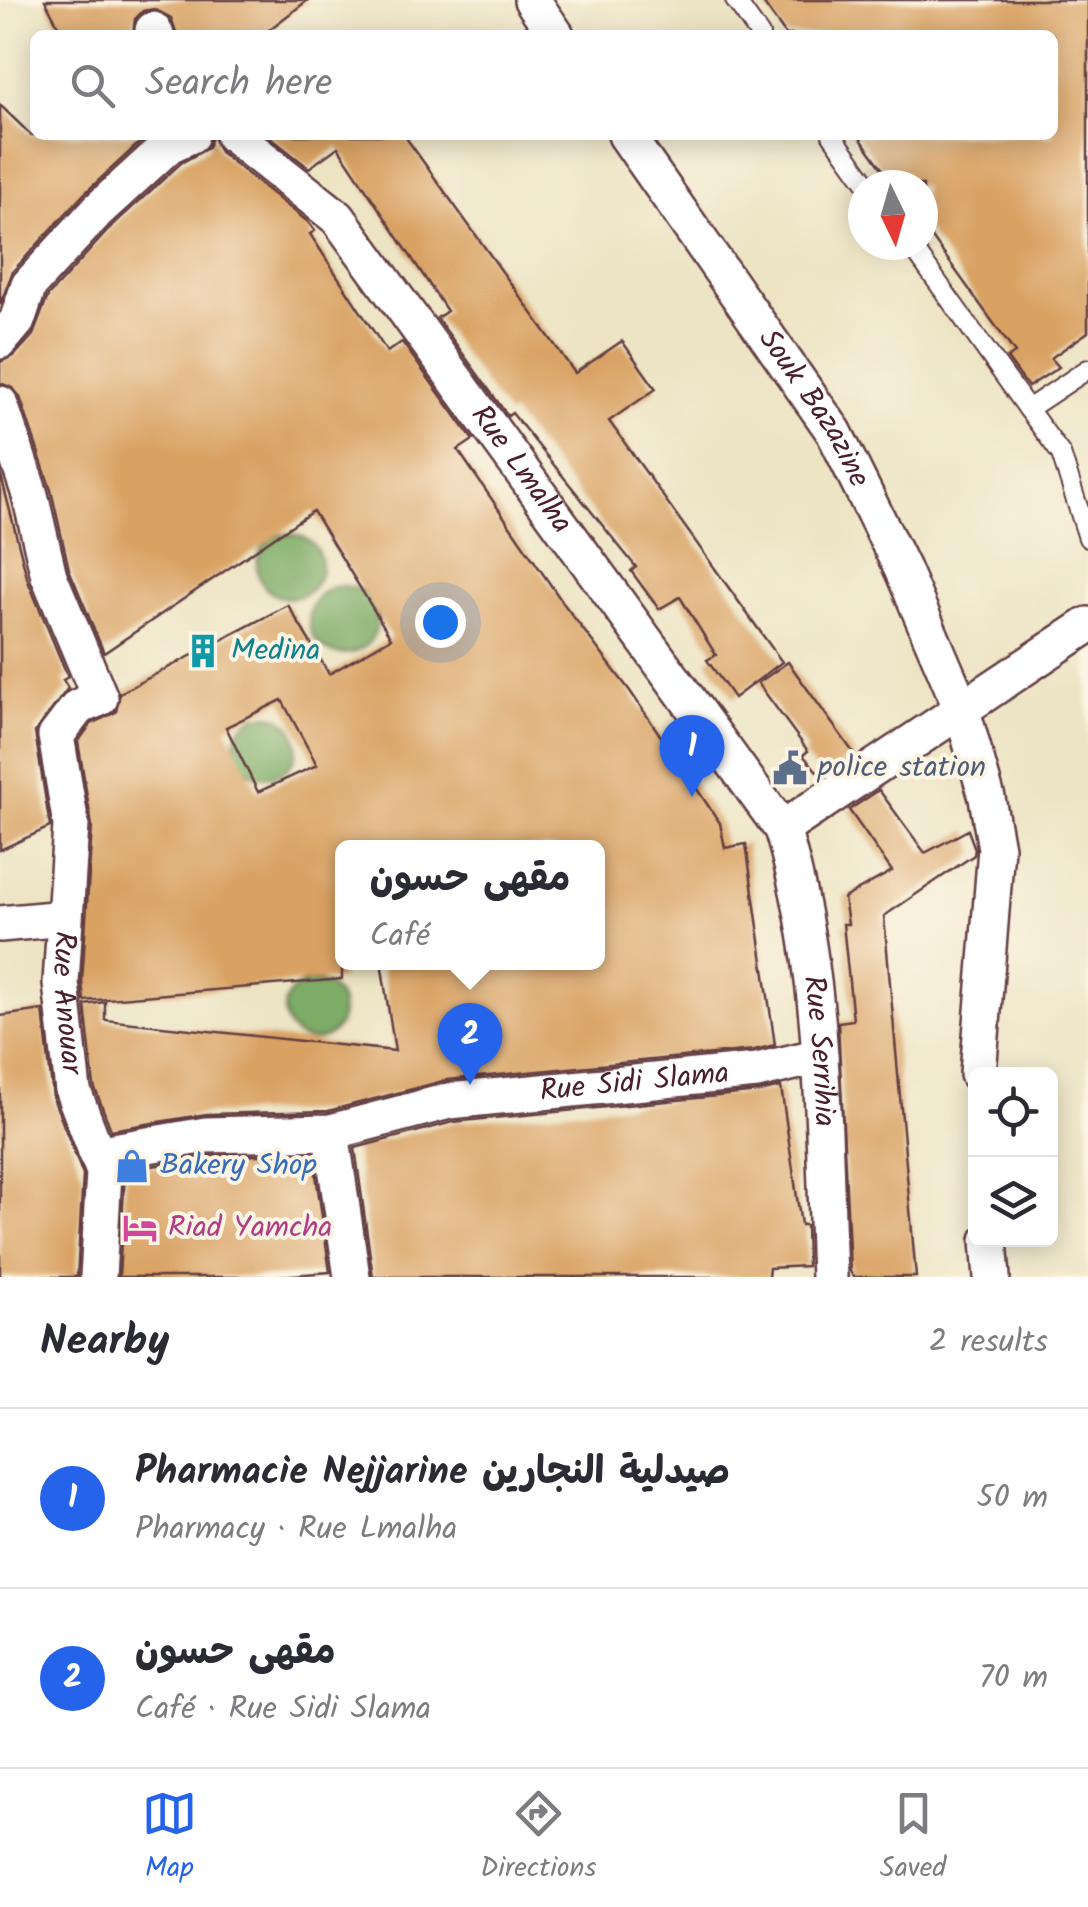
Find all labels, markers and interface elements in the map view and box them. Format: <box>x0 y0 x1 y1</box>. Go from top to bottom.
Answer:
search box <box>30 30 1058 140</box>
text: Search here <box>145 55 332 115</box>
icon: search <box>65 58 120 113</box>
north arrow <box>848 170 938 260</box>
street label: Souk Bazazine <box>745 319 882 496</box>
street label: Rue Lmalha <box>458 395 584 544</box>
your location <box>415 597 466 648</box>
place label: Medina <box>231 627 320 675</box>
building icon: Medina <box>184 632 222 670</box>
pin: 1 <box>660 714 724 797</box>
place label: police station <box>816 744 986 792</box>
public building icon: police station <box>771 749 809 787</box>
popup <box>335 840 605 970</box>
text: مقهى حسون <box>370 850 570 910</box>
text: Café <box>370 911 430 962</box>
street label: Rue Anouar <box>37 930 95 1079</box>
street label: Rue Serrihia <box>789 973 848 1128</box>
pin: 2 <box>438 1002 502 1085</box>
street label: Rue Sidi Slama <box>538 1050 731 1116</box>
map controls <box>968 1067 1058 1247</box>
button: locate <box>968 1067 1058 1157</box>
place label: Bakery Shop <box>160 1142 317 1190</box>
shop icon: Bakery Shop <box>113 1147 151 1185</box>
button: layers <box>968 1157 1058 1247</box>
place label: Riad Yamcha <box>168 1204 332 1252</box>
hotel icon: Riad Yamcha <box>121 1209 159 1247</box>
text: Nearby <box>40 1309 169 1376</box>
text: 2 results <box>929 1317 1048 1368</box>
text: Pharmacie Nejjarine صيدلية النجارين <box>135 1443 730 1503</box>
text: 1 <box>68 1473 77 1524</box>
text: 50 m <box>977 1473 1048 1524</box>
text: Pharmacy · Rue Lmalha <box>135 1504 457 1555</box>
text: مقهى حسون <box>135 1623 336 1683</box>
text: 2 <box>63 1653 82 1704</box>
text: 70 m <box>979 1653 1048 1704</box>
text: Café · Rue Sidi Slama <box>135 1684 431 1735</box>
tab: Map <box>142 1786 197 1891</box>
tab: Directions <box>480 1786 596 1891</box>
tab: Saved <box>880 1786 946 1891</box>

